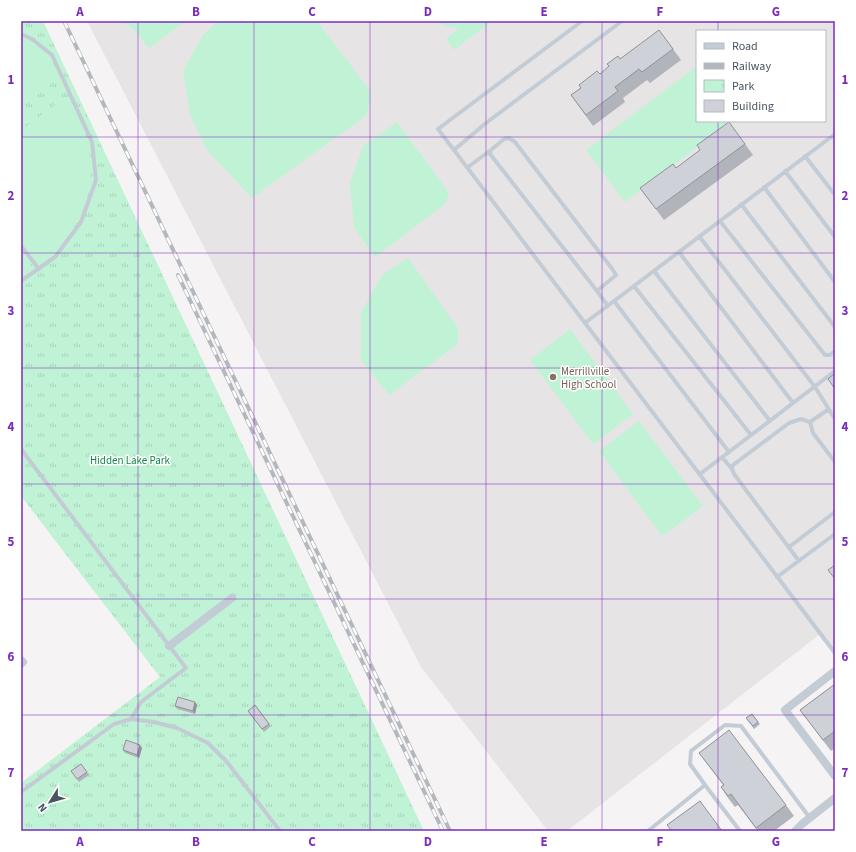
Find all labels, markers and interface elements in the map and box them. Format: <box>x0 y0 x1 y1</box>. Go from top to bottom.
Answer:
text: A <box>75 3 84 21</box>
text: B <box>192 3 200 21</box>
text: C <box>308 3 316 21</box>
text: D <box>424 3 432 21</box>
text: E <box>540 3 548 21</box>
text: F <box>657 3 664 21</box>
text: G <box>772 3 780 21</box>
legend <box>696 30 826 122</box>
text: Road <box>732 38 758 55</box>
text: Railway <box>732 58 771 75</box>
text: 1 <box>8 71 15 89</box>
text: 1 <box>842 71 849 89</box>
text: Park <box>732 78 754 95</box>
text: Building <box>732 98 774 115</box>
text: 2 <box>8 187 15 205</box>
text: 2 <box>842 187 849 205</box>
text: 3 <box>8 302 15 320</box>
text: 3 <box>842 302 849 320</box>
place label: Merrillville High School <box>561 364 616 392</box>
marker: Merrillville High School <box>548 372 558 382</box>
text: 4 <box>8 418 15 436</box>
text: 4 <box>842 418 849 436</box>
park label: Hidden Lake Park <box>90 453 171 468</box>
text: 5 <box>8 533 15 551</box>
text: 5 <box>842 533 849 551</box>
text: 6 <box>8 648 15 666</box>
text: 6 <box>842 648 849 666</box>
text: 7 <box>8 764 15 782</box>
text: 7 <box>842 764 849 782</box>
north arrow <box>30 782 70 822</box>
text: N <box>34 800 51 815</box>
text: A <box>75 833 84 851</box>
text: B <box>192 833 200 851</box>
text: C <box>308 833 316 851</box>
text: D <box>424 833 432 851</box>
text: E <box>540 833 548 851</box>
text: F <box>657 833 664 851</box>
text: G <box>772 833 780 851</box>

